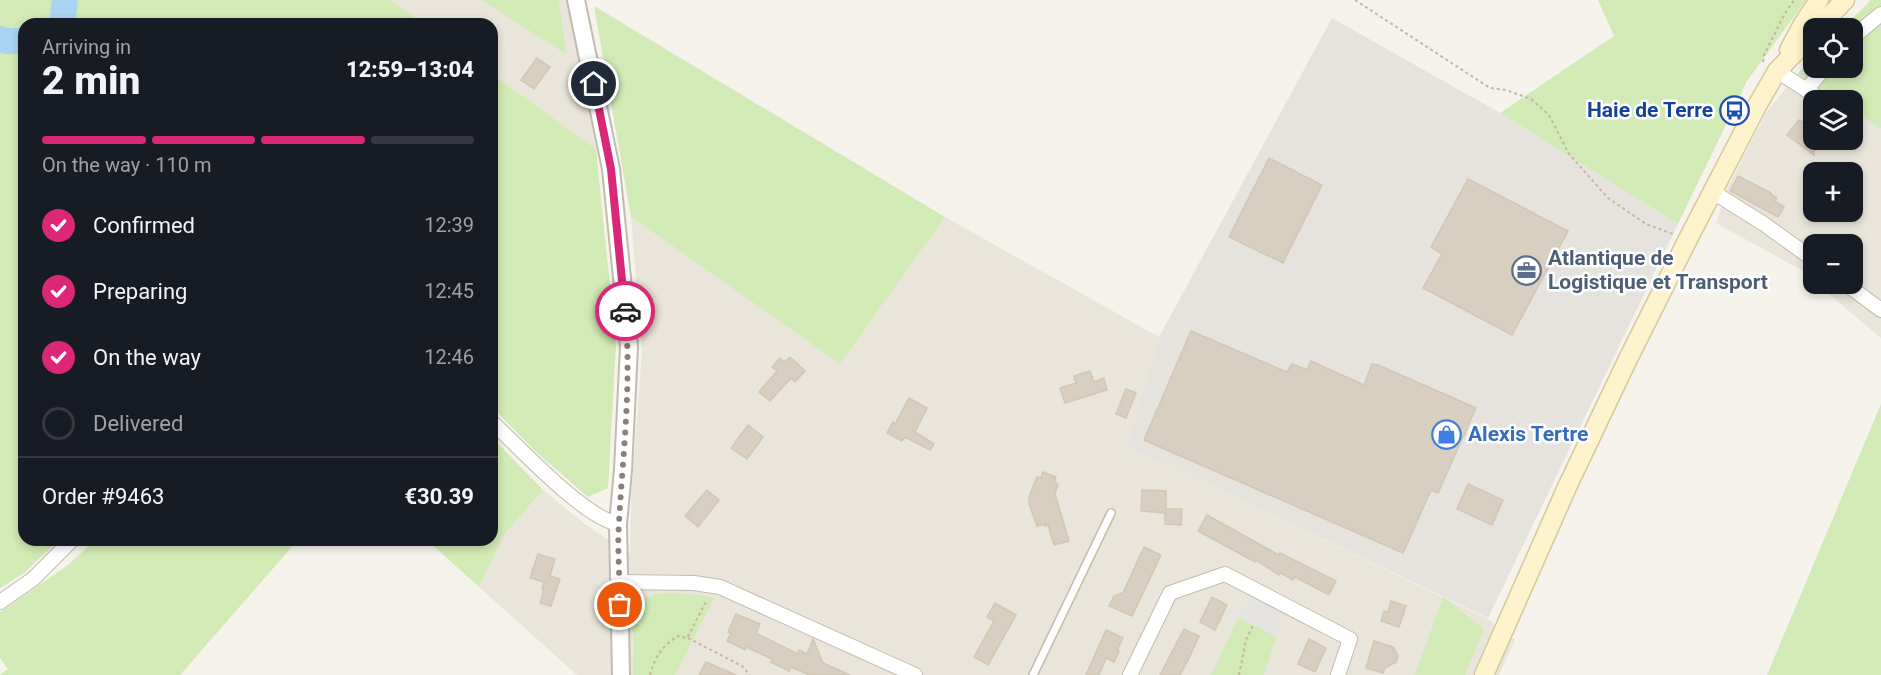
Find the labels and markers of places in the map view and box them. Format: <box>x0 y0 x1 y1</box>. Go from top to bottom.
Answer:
pin <box>568 58 619 109</box>
bus stop icon: Haie de Terre <box>1718 94 1750 126</box>
place label: Haie de Terre <box>1587 98 1713 122</box>
place label: Atlantique de Logistique et Transport <box>1548 246 1768 294</box>
office icon: Atlantique de Logistique et Transport <box>1511 254 1543 286</box>
shop icon: Alexis Tertre <box>1431 418 1463 450</box>
place label: Alexis Tertre <box>1468 422 1588 446</box>
pin <box>594 579 645 630</box>

